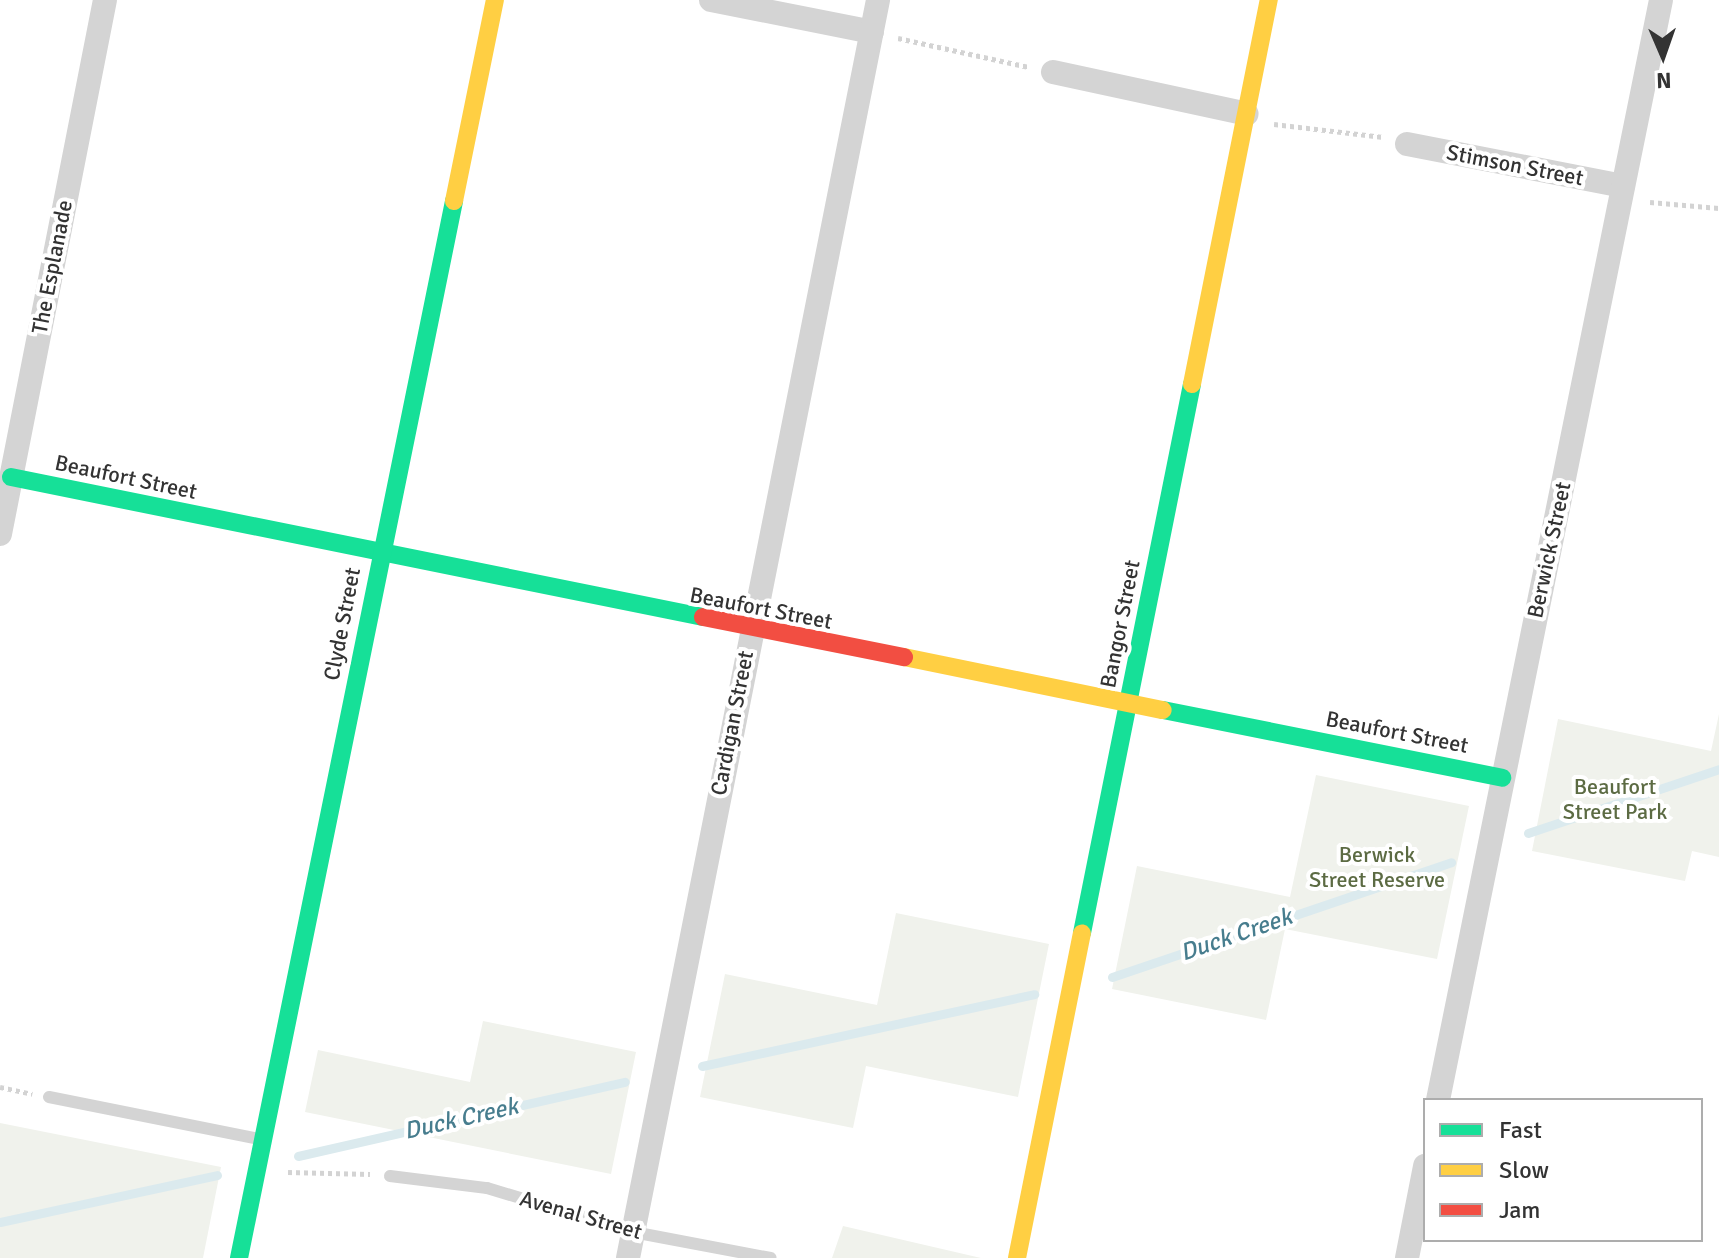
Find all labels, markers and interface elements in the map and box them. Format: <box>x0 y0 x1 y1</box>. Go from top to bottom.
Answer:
north arrow <box>1623 16 1703 96</box>
text: N <box>1656 67 1672 94</box>
street label: Stimson Street <box>1444 139 1586 191</box>
street label: The Esplanade <box>26 198 78 336</box>
street label: Beaufort Street <box>53 449 199 505</box>
street label: Berwick Street <box>1522 479 1576 621</box>
street label: Bangor Street <box>1095 558 1145 690</box>
street label: Clyde Street <box>318 565 366 683</box>
street label: Beaufort Street <box>688 581 834 635</box>
street label: Cardigan Street <box>705 648 759 798</box>
street label: Beaufort Street <box>1324 705 1470 759</box>
park label: Beaufort Street Park <box>1563 773 1667 824</box>
park label: Berwick Street Reserve <box>1309 841 1445 892</box>
water label: Duck Creek <box>1176 902 1296 968</box>
water label: Duck Creek <box>401 1092 521 1146</box>
legend <box>1423 1098 1703 1242</box>
text: Fast <box>1499 1115 1542 1145</box>
text: Slow <box>1499 1155 1549 1185</box>
street label: Avenal Street <box>517 1185 645 1245</box>
text: Jam <box>1499 1195 1540 1225</box>

